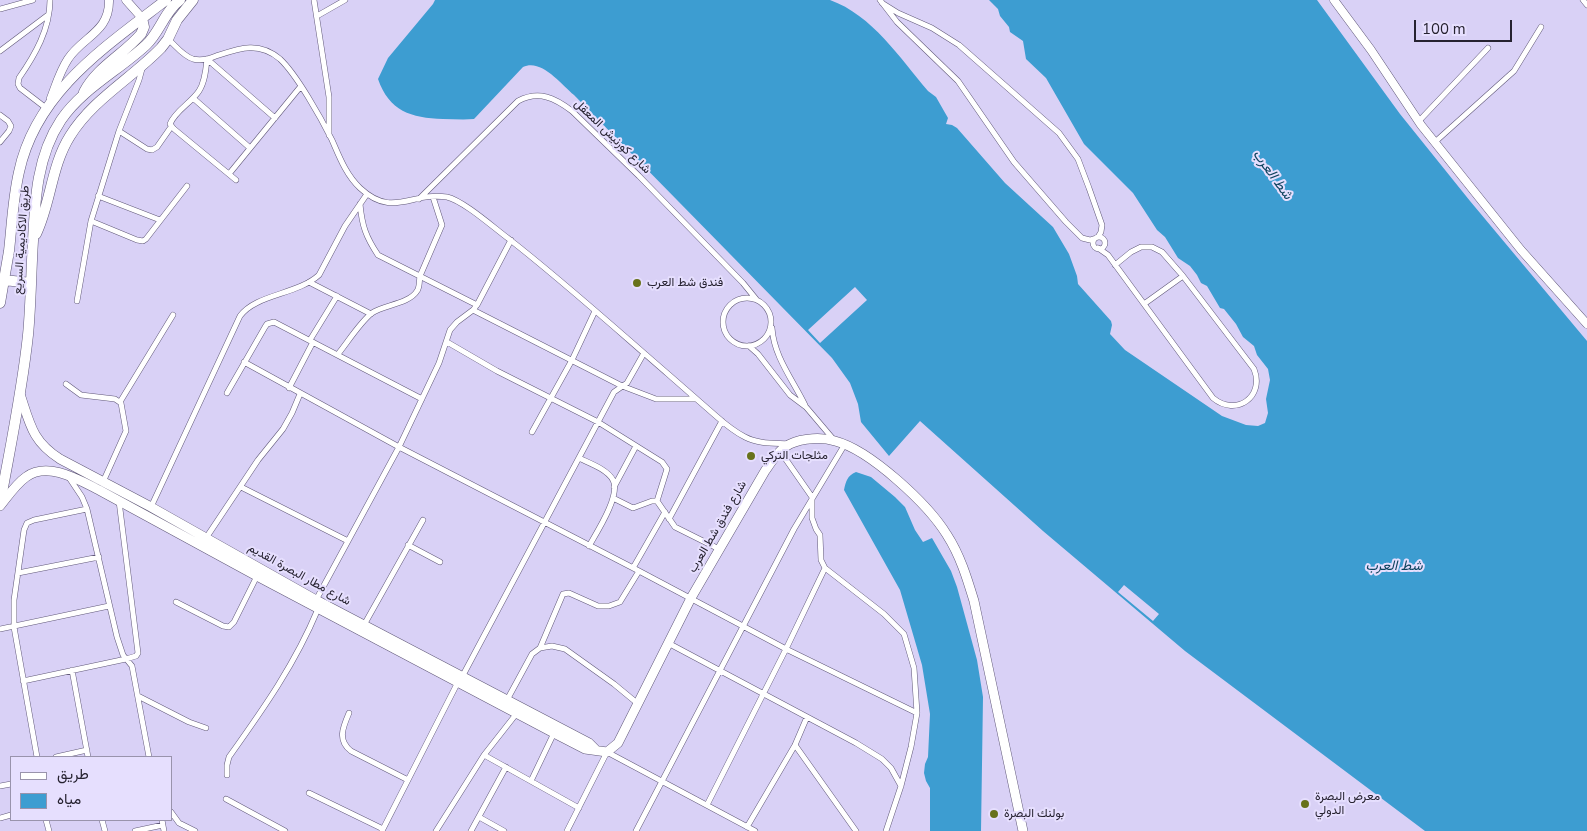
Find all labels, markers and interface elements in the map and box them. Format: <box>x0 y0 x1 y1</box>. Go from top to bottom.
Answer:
scale bar <box>1417 10 1514 42</box>
text: 100 m <box>1422 19 1466 39</box>
street label: شارع كورنيش المعقل <box>571 97 653 177</box>
water label: شط العرب <box>1248 147 1296 203</box>
street label: طريق الاكاديمية السريع <box>11 185 33 295</box>
place label: فندق شط العرب <box>647 276 723 290</box>
marker: فندق شط العرب <box>631 277 643 289</box>
place label: مثلجات التركي <box>761 449 828 463</box>
marker: مثلجات التركي <box>745 450 757 462</box>
street label: شارع فندق شط العرب <box>686 479 750 575</box>
street label: شارع مطار البصرة القديم <box>245 541 353 609</box>
water label: شط العرب <box>1365 559 1423 575</box>
legend <box>10 756 172 821</box>
text: طريق <box>57 764 89 784</box>
text: مياه <box>57 789 81 809</box>
place label: معرض البصرة الدولي <box>1315 790 1380 818</box>
marker: معرض البصرة الدولي <box>1299 798 1311 810</box>
place label: بولنك البصرة <box>1004 807 1064 821</box>
marker: بولنك البصرة <box>988 808 1000 820</box>

